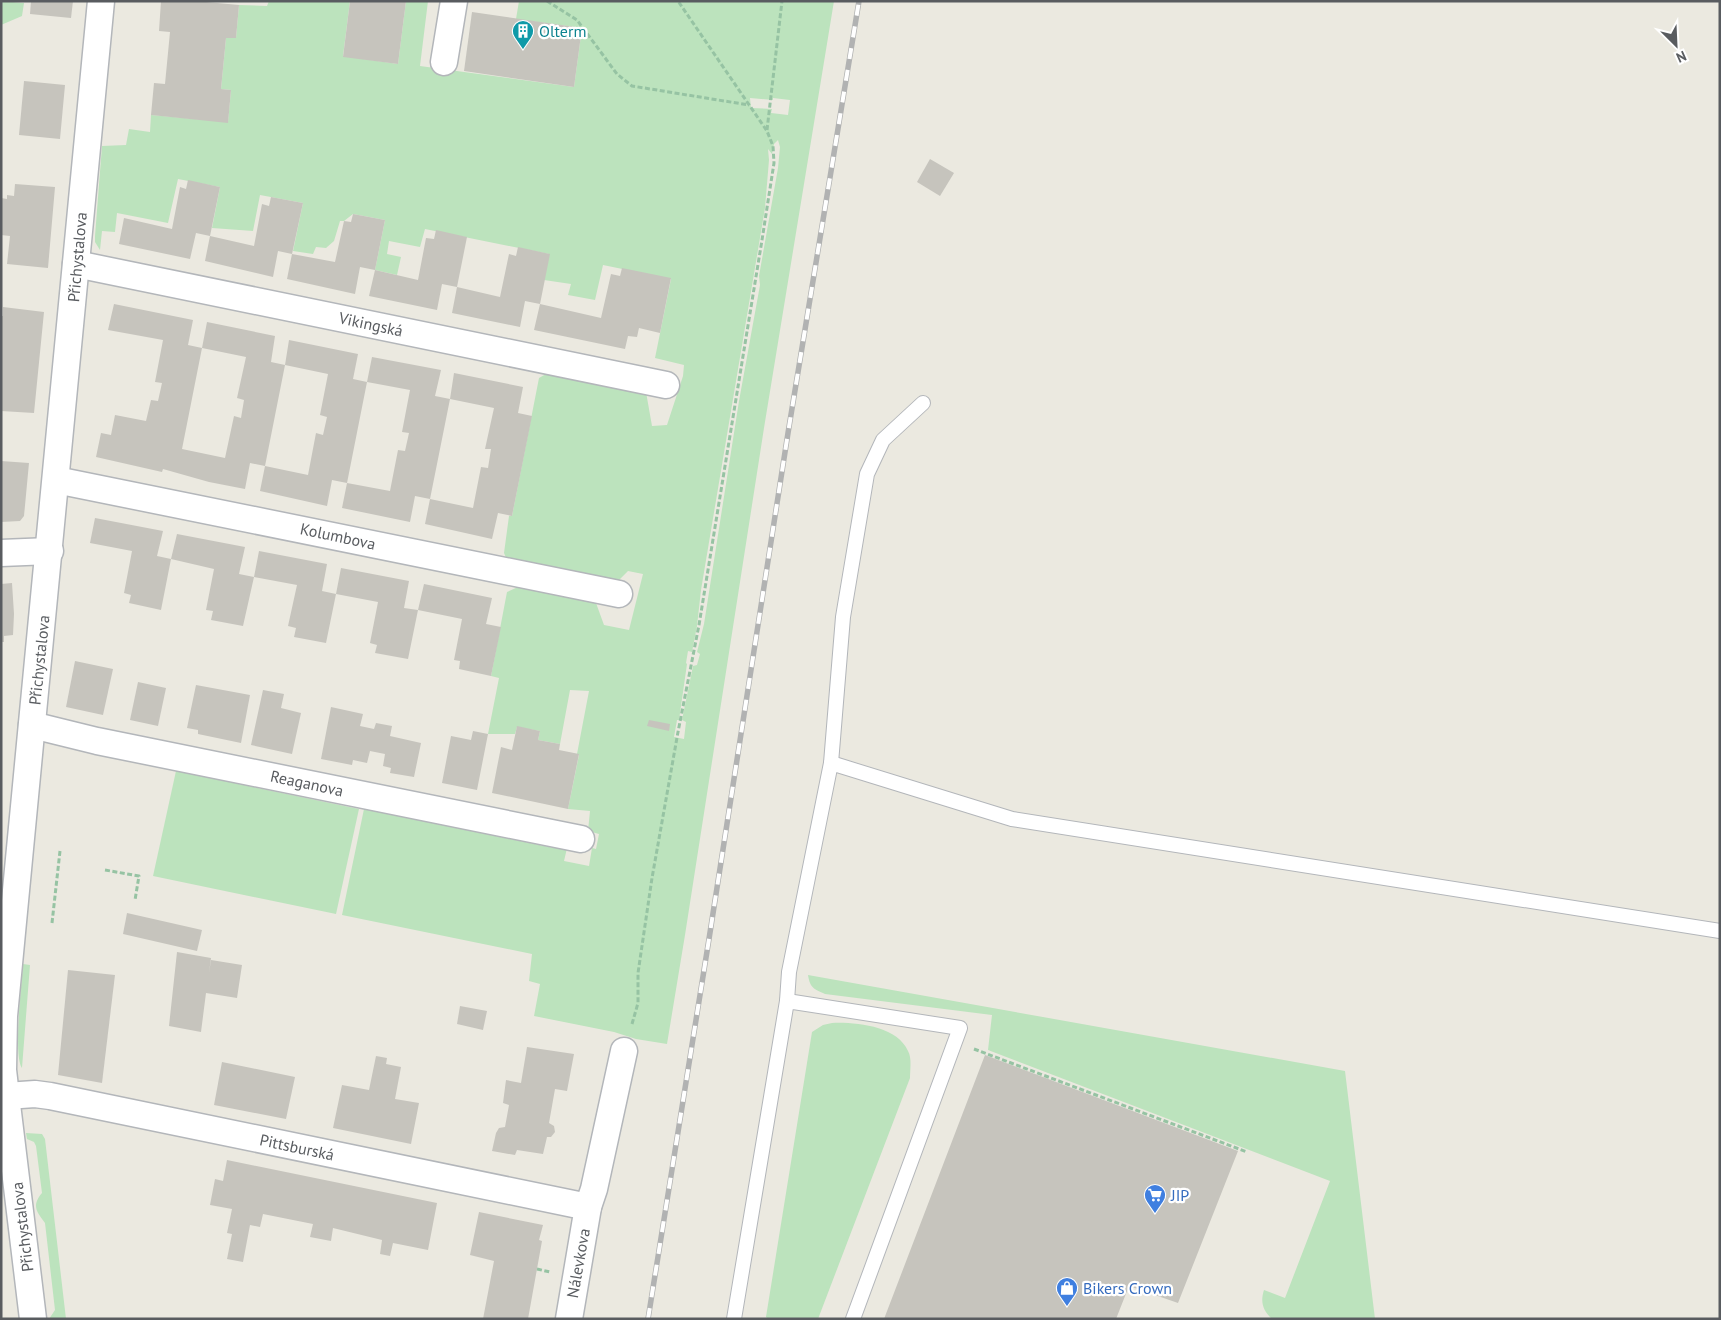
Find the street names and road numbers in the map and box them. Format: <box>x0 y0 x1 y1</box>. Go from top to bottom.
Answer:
street label: Přichystalova <box>63 211 91 303</box>
street label: Vikingská <box>336 307 405 341</box>
street label: Kolumbova <box>298 518 378 554</box>
street label: Přichystalova <box>24 614 54 706</box>
street label: Reaganova <box>269 766 345 800</box>
street label: Pittsburská <box>258 1129 336 1165</box>
street label: Přichystalova <box>7 1181 37 1273</box>
street label: Nálevkova <box>562 1227 594 1299</box>

